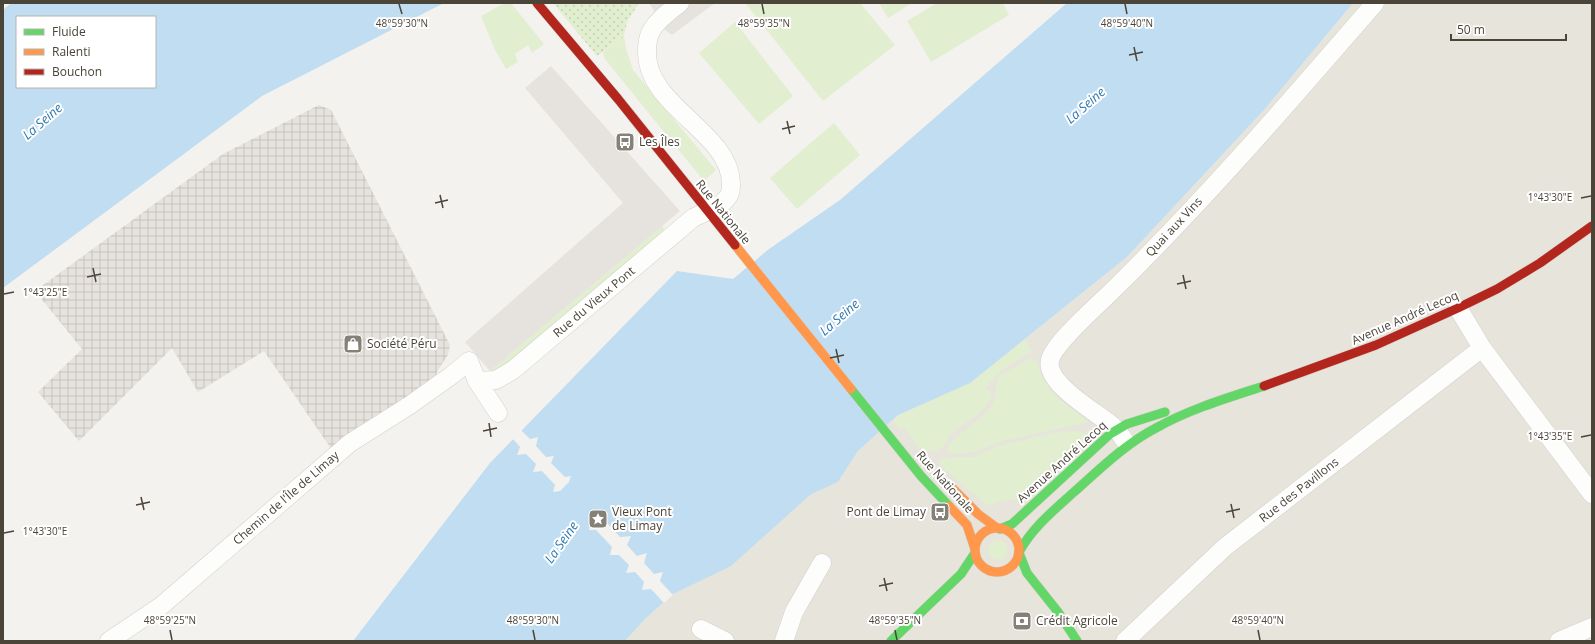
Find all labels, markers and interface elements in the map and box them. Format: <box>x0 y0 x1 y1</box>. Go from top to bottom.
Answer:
legend <box>16 16 156 88</box>
text: 48°59'30"N <box>376 16 428 30</box>
text: 48°59'35"N <box>738 16 790 30</box>
text: 48°59'40"N <box>1101 16 1153 30</box>
scale bar <box>1451 16 1566 42</box>
text: 50 m <box>1457 21 1485 38</box>
text: Fluide <box>52 23 86 40</box>
text: Ralenti <box>52 43 91 60</box>
text: Bouchon <box>52 63 102 80</box>
water label: La Seine <box>1061 82 1109 127</box>
water label: La Seine <box>18 98 66 143</box>
bus stop icon: Les Îles <box>614 131 636 153</box>
place label: Les Îles <box>639 133 680 150</box>
street label: Rue Nationale <box>692 176 755 248</box>
text: 1°43'30"E <box>1528 190 1572 204</box>
street label: Quai aux Vins <box>1141 193 1206 260</box>
street label: Rue du Vieux Pont <box>549 262 638 341</box>
text: 1°43'25"E <box>23 285 67 299</box>
street label: Avenue André Lecoq <box>1349 286 1461 349</box>
water label: La Seine <box>815 294 863 339</box>
shop icon: Société Péru <box>342 333 364 355</box>
place label: Société Péru <box>367 335 437 352</box>
street label: Avenue André Lecoq <box>1013 417 1110 507</box>
text: 1°43'35"E <box>1528 429 1572 443</box>
street label: Chemin de l'Île de Limay <box>229 446 343 549</box>
street label: Rue Nationale <box>913 447 978 517</box>
street label: Rue des Pavillons <box>1255 453 1342 526</box>
bus stop icon: Pont de Limay <box>929 501 951 523</box>
place label: Vieux Pont de Limay <box>612 503 672 534</box>
place label: Pont de Limay <box>847 503 927 520</box>
place icon: Vieux Pont de Limay <box>587 508 609 530</box>
water label: La Seine <box>540 517 582 567</box>
text: 1°43'30"E <box>23 524 67 538</box>
bank icon: Crédit Agricole <box>1011 610 1033 632</box>
place label: Crédit Agricole <box>1036 612 1118 629</box>
text: 48°59'25"N <box>144 613 196 627</box>
text: 48°59'30"N <box>507 613 559 627</box>
text: 48°59'35"N <box>869 613 921 627</box>
text: 48°59'40"N <box>1232 613 1284 627</box>

